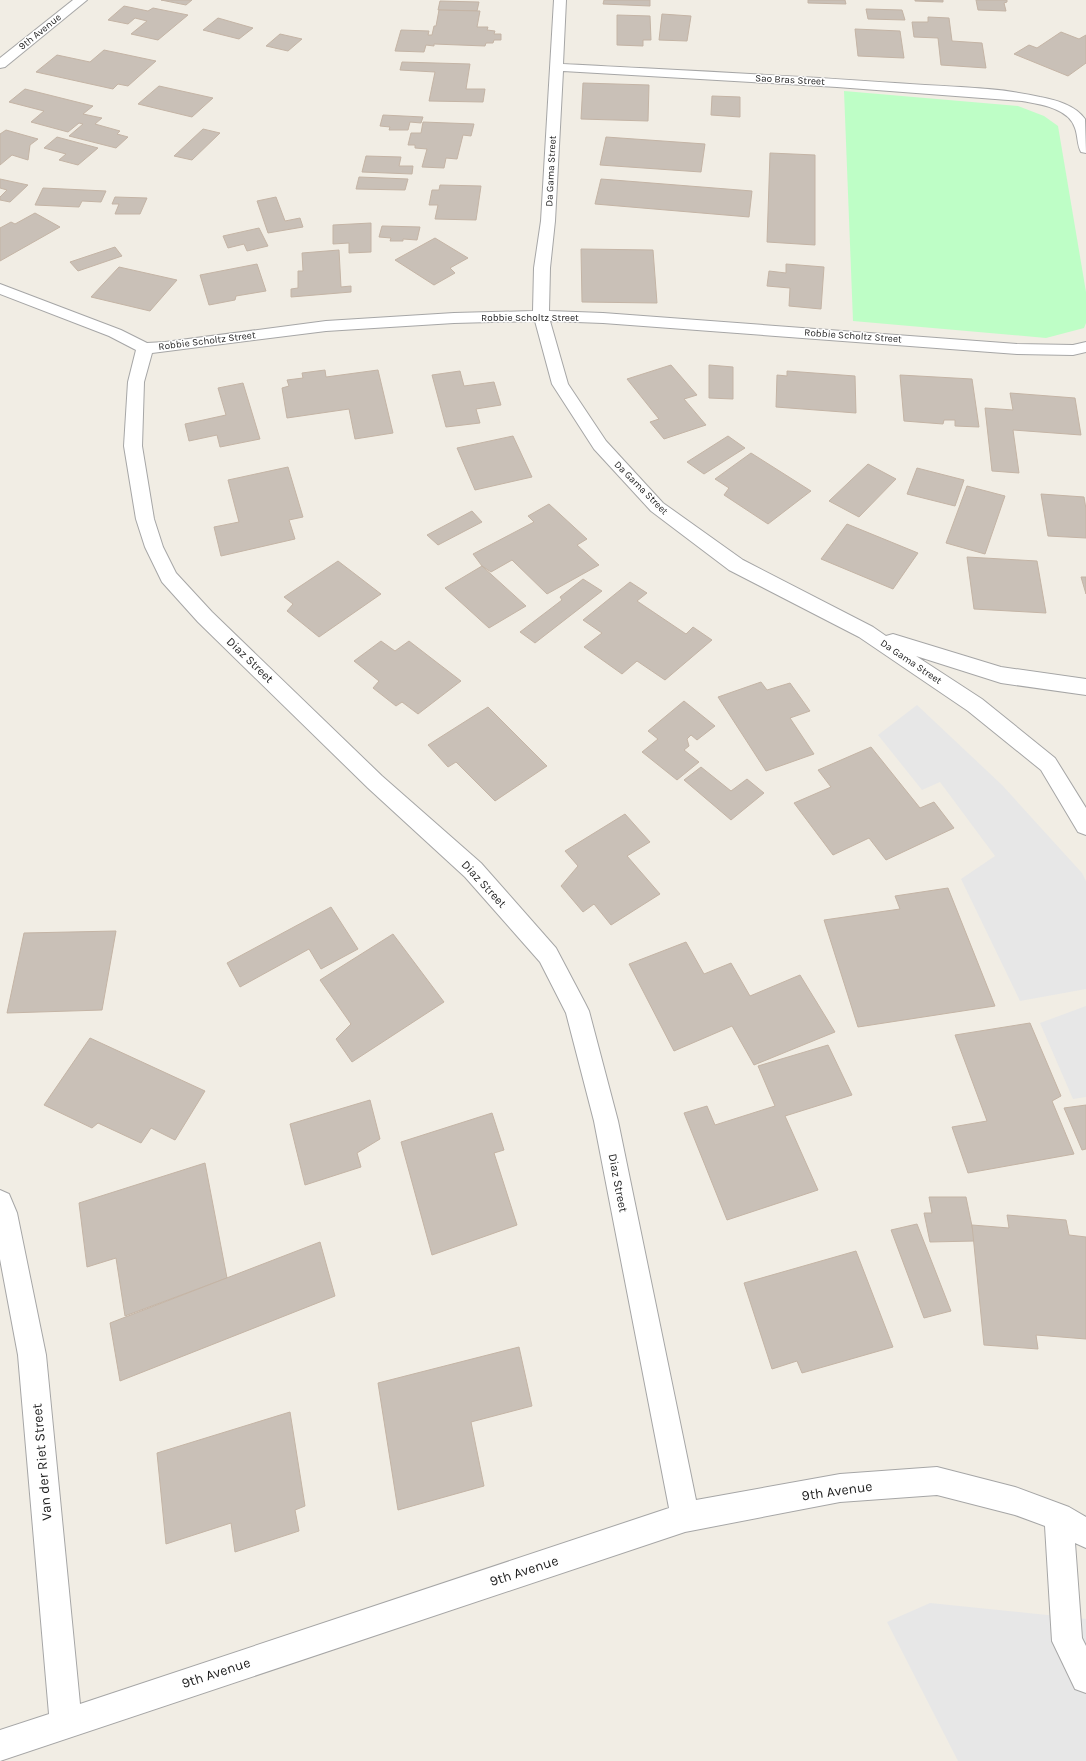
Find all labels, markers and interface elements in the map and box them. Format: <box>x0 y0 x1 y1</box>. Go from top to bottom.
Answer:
street label: 9th Avenue <box>16 11 64 53</box>
street label: Sao Bras Street <box>755 72 825 88</box>
street label: Da Gama Street <box>543 135 559 207</box>
street label: Robbie Scholtz Street <box>481 312 579 324</box>
street label: Robbie Scholtz Street <box>804 327 902 345</box>
street label: Robbie Scholtz Street <box>158 329 256 353</box>
street label: Da Gama Street <box>612 459 671 518</box>
street label: Diaz Street <box>224 634 277 686</box>
street label: Da Gama Street <box>878 637 944 687</box>
street label: Diaz Street <box>459 857 510 911</box>
street label: Diaz Street <box>605 1152 631 1214</box>
street label: Van der Riet Street <box>28 1403 56 1521</box>
street label: 9th Avenue <box>801 1478 873 1504</box>
street label: 9th Avenue <box>487 1552 561 1590</box>
street label: 9th Avenue <box>179 1654 253 1692</box>

